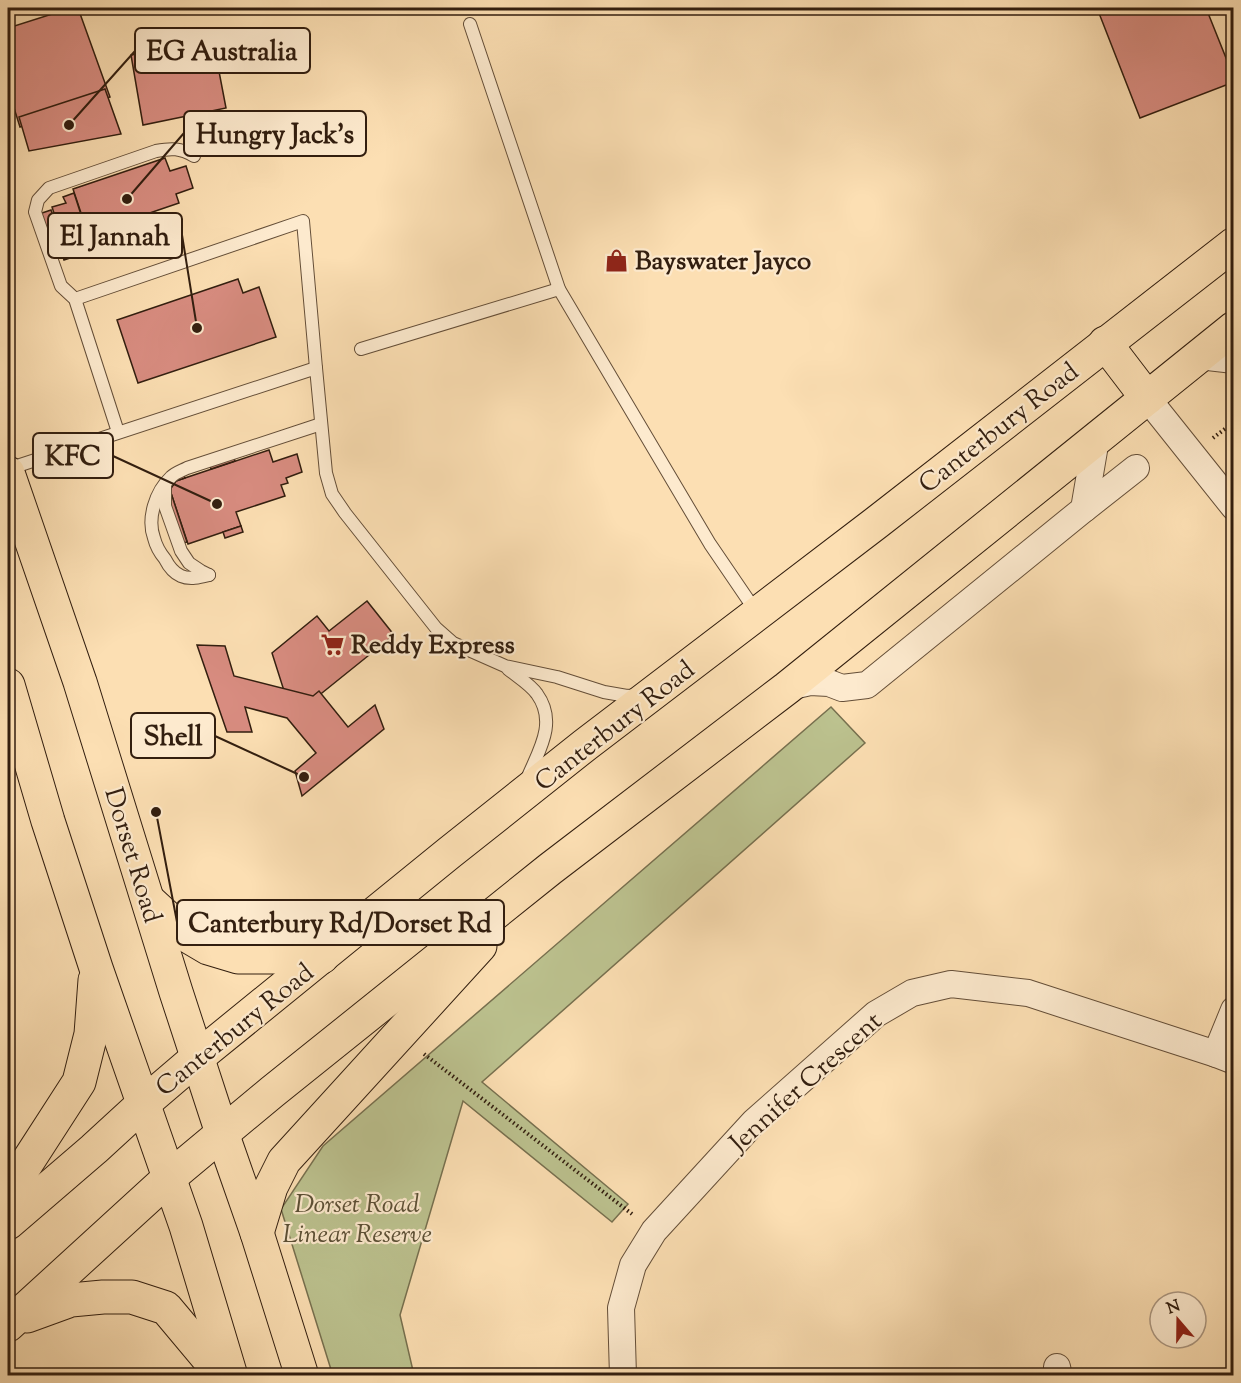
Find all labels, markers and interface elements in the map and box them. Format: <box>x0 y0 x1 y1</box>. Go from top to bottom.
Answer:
callout: EG Australia <box>135 28 310 73</box>
text: EG Australia <box>147 34 298 73</box>
callout: Hungry Jack's <box>184 111 366 156</box>
text: Hungry Jack's <box>196 117 354 156</box>
callout: El Jannah <box>48 213 182 258</box>
text: El Jannah <box>60 219 170 258</box>
place label: Bayswater Jayco <box>635 244 811 281</box>
shop icon: Bayswater Jayco <box>604 247 630 273</box>
street label: Canterbury Road <box>912 354 1088 503</box>
callout: KFC <box>33 433 113 478</box>
text: KFC <box>45 439 101 478</box>
place label: Reddy Express <box>351 628 515 665</box>
supermarket icon: Reddy Express <box>320 631 346 657</box>
street label: Canterbury Road <box>528 652 704 801</box>
callout: Shell <box>131 713 215 758</box>
text: Shell <box>143 719 203 758</box>
street label: Dorset Road <box>94 784 170 928</box>
callout: Canterbury Rd/Dorset Rd <box>177 900 504 945</box>
text: Canterbury Rd/Dorset Rd <box>188 906 492 945</box>
street label: Canterbury Road <box>149 955 323 1106</box>
street label: Jennifer Crescent <box>721 1004 891 1163</box>
park label: Dorset Road Linear Reserve <box>282 1187 432 1254</box>
north arrow <box>1148 1290 1208 1350</box>
text: N <box>1164 1295 1184 1321</box>

